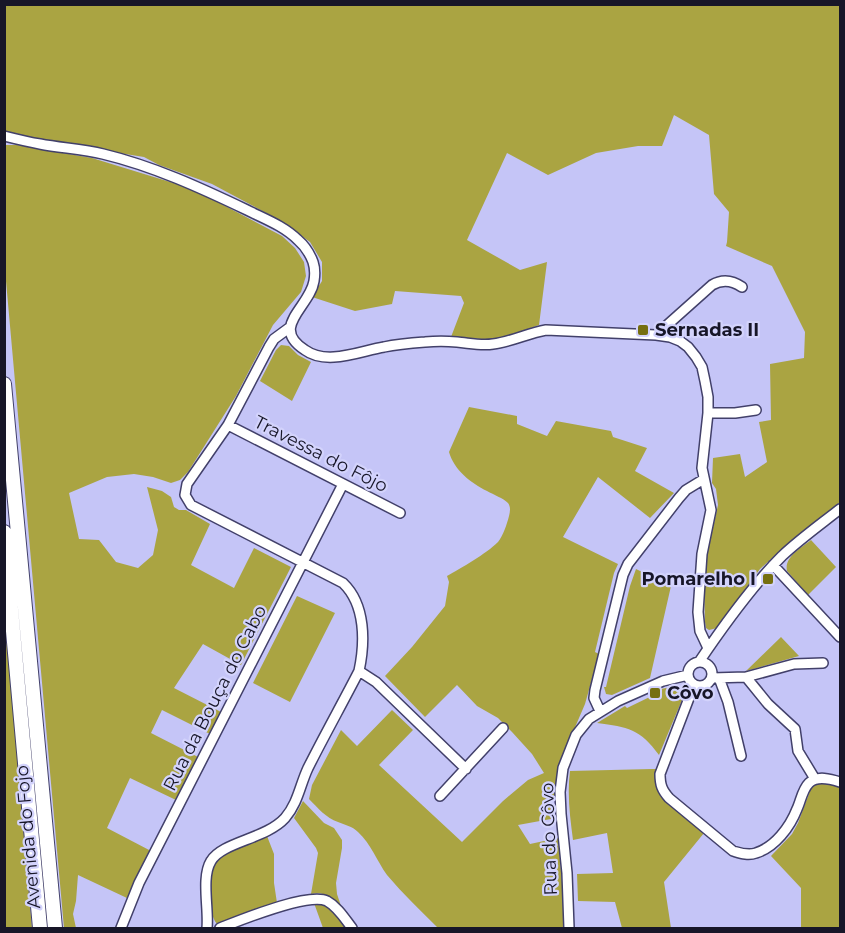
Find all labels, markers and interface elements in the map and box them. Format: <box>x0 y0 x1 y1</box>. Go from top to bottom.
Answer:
place label: Sernadas II <box>655 319 759 341</box>
marker: Sernadas II <box>636 323 650 337</box>
street label: Travessa do Fôjo <box>251 411 391 497</box>
place label: Pomarelho I <box>642 568 756 590</box>
marker: Pomarelho I <box>761 572 775 586</box>
street label: Rua da Bouça do Cabo <box>159 602 271 794</box>
place label: Côvo <box>667 682 714 704</box>
marker: Côvo <box>648 686 662 700</box>
street label: Avenida do Fojo <box>11 764 45 910</box>
street label: Rua do Côvo <box>536 782 562 896</box>

